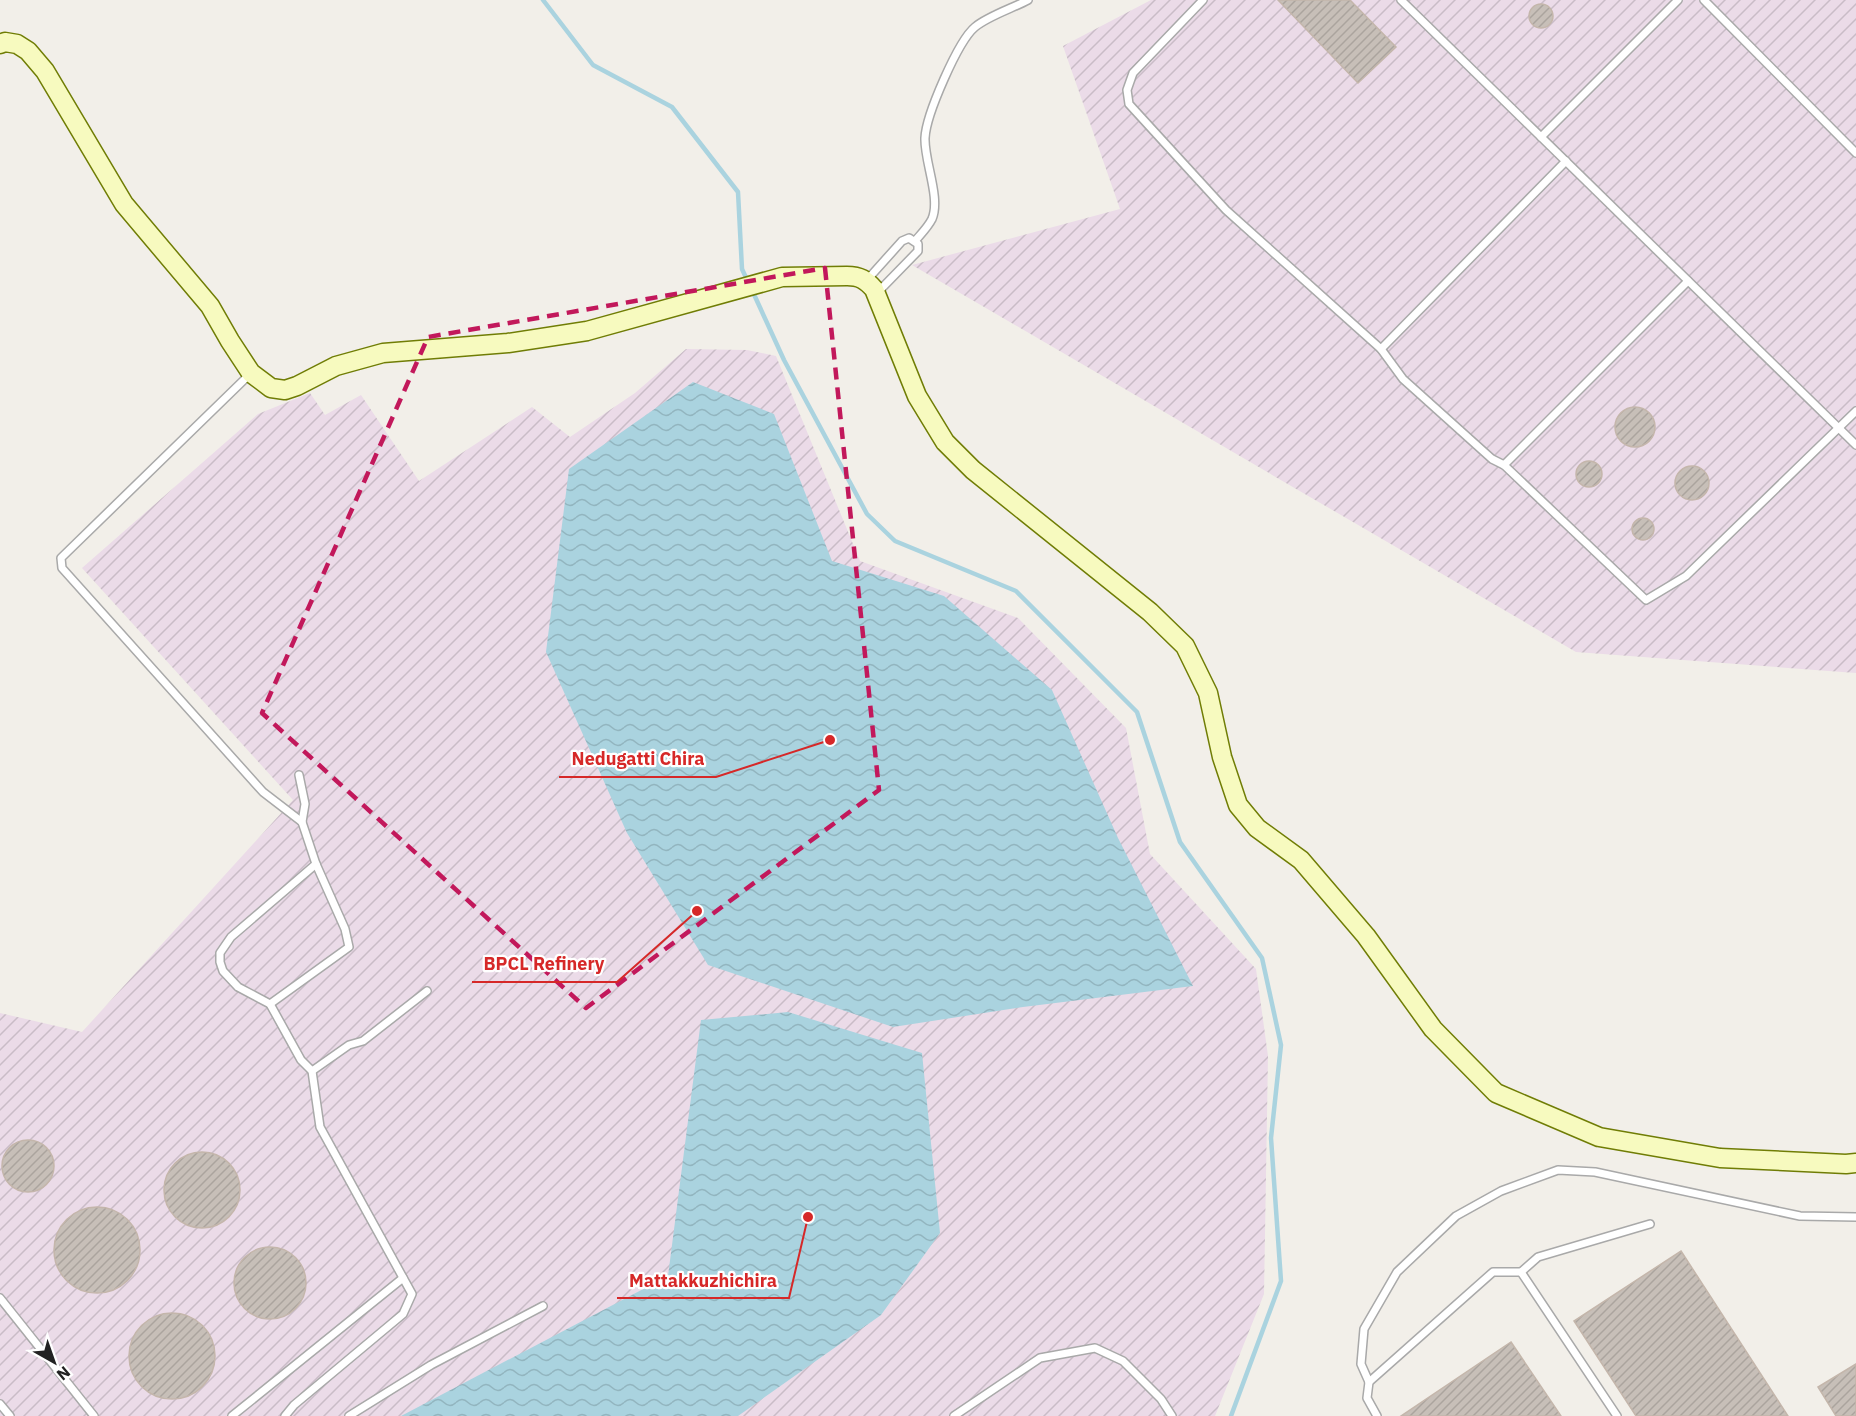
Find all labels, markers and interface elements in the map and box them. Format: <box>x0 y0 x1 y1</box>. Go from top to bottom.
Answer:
callout: Nedugatti Chira <box>559 741 716 777</box>
text: Nedugatti Chira <box>572 747 704 770</box>
callout: BPCL Refinery <box>472 946 617 982</box>
text: BPCL Refinery <box>484 952 605 975</box>
callout: Mattakkuzhichira <box>617 1262 789 1298</box>
text: Mattakkuzhichira <box>629 1269 777 1292</box>
north arrow <box>24 1332 84 1392</box>
text: N <box>53 1362 75 1385</box>

